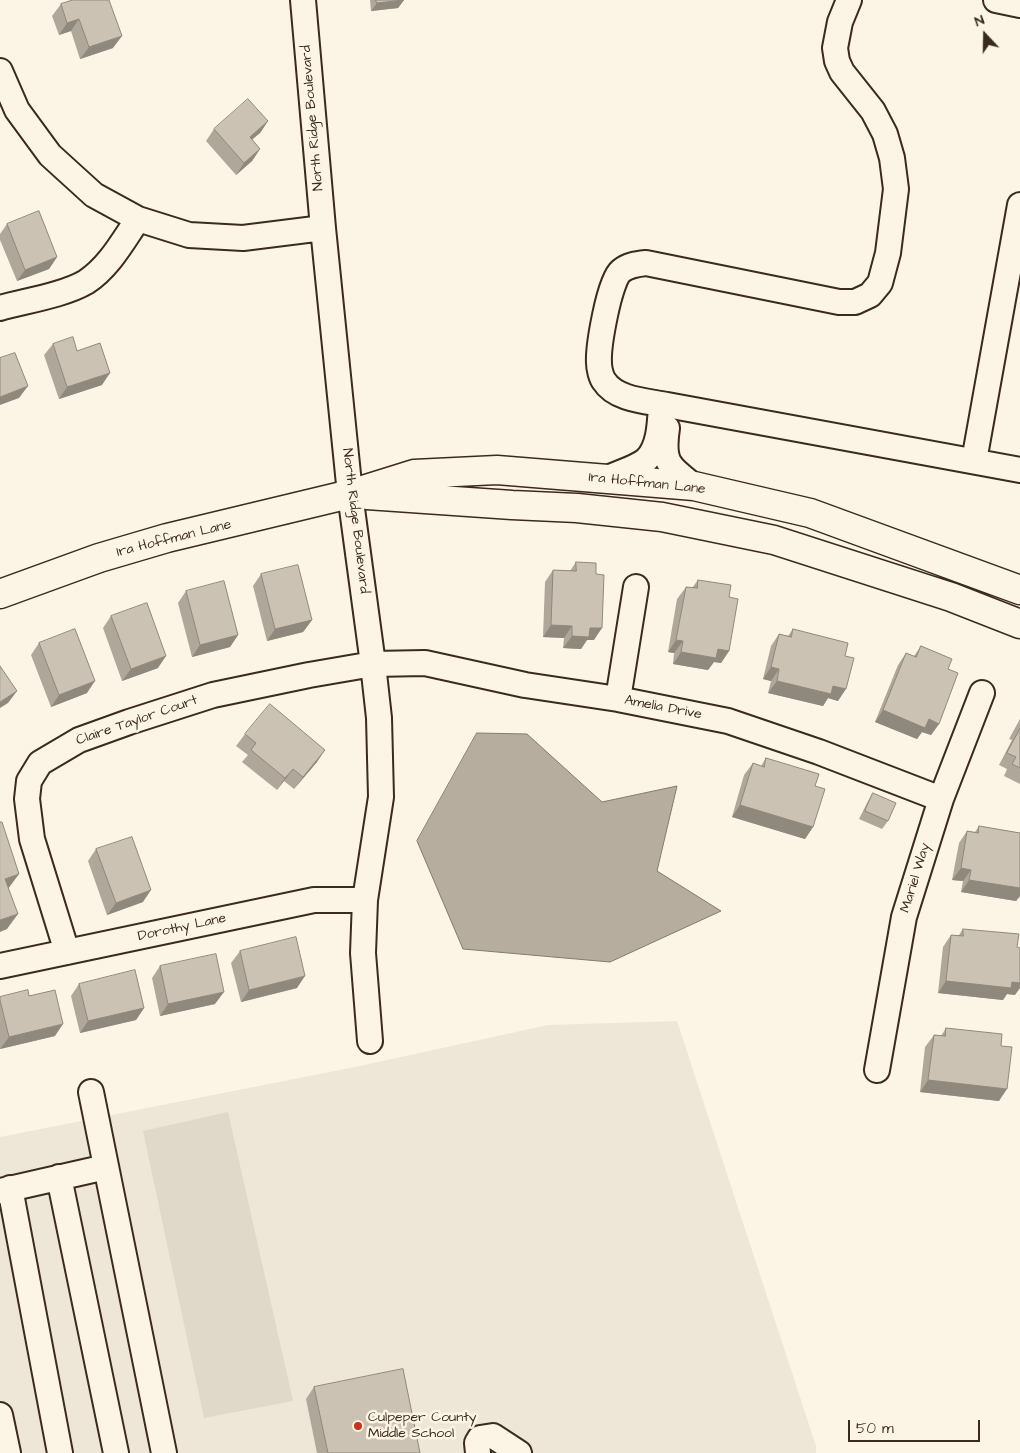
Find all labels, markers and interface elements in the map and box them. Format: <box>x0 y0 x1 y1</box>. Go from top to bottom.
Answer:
north arrow <box>960 10 1010 60</box>
text: N <box>972 10 987 32</box>
street label: North Ridge Boulevard <box>298 44 328 192</box>
street label: North Ridge Boulevard <box>338 447 372 595</box>
street label: Ira Hoffman Lane <box>588 470 706 498</box>
street label: Ira Hoffman Lane <box>115 517 233 561</box>
street label: Claire Taylor Court <box>74 692 200 750</box>
street label: Amelia Drive <box>623 692 703 724</box>
street label: Mariel Way <box>897 841 935 915</box>
street label: Dorothy Lane <box>136 910 228 946</box>
place label: Culpeper County Middle School <box>368 1410 477 1442</box>
scale bar <box>850 1410 982 1442</box>
text: 50 m <box>856 1418 894 1439</box>
marker: Culpeper County Middle School <box>352 1420 364 1432</box>

